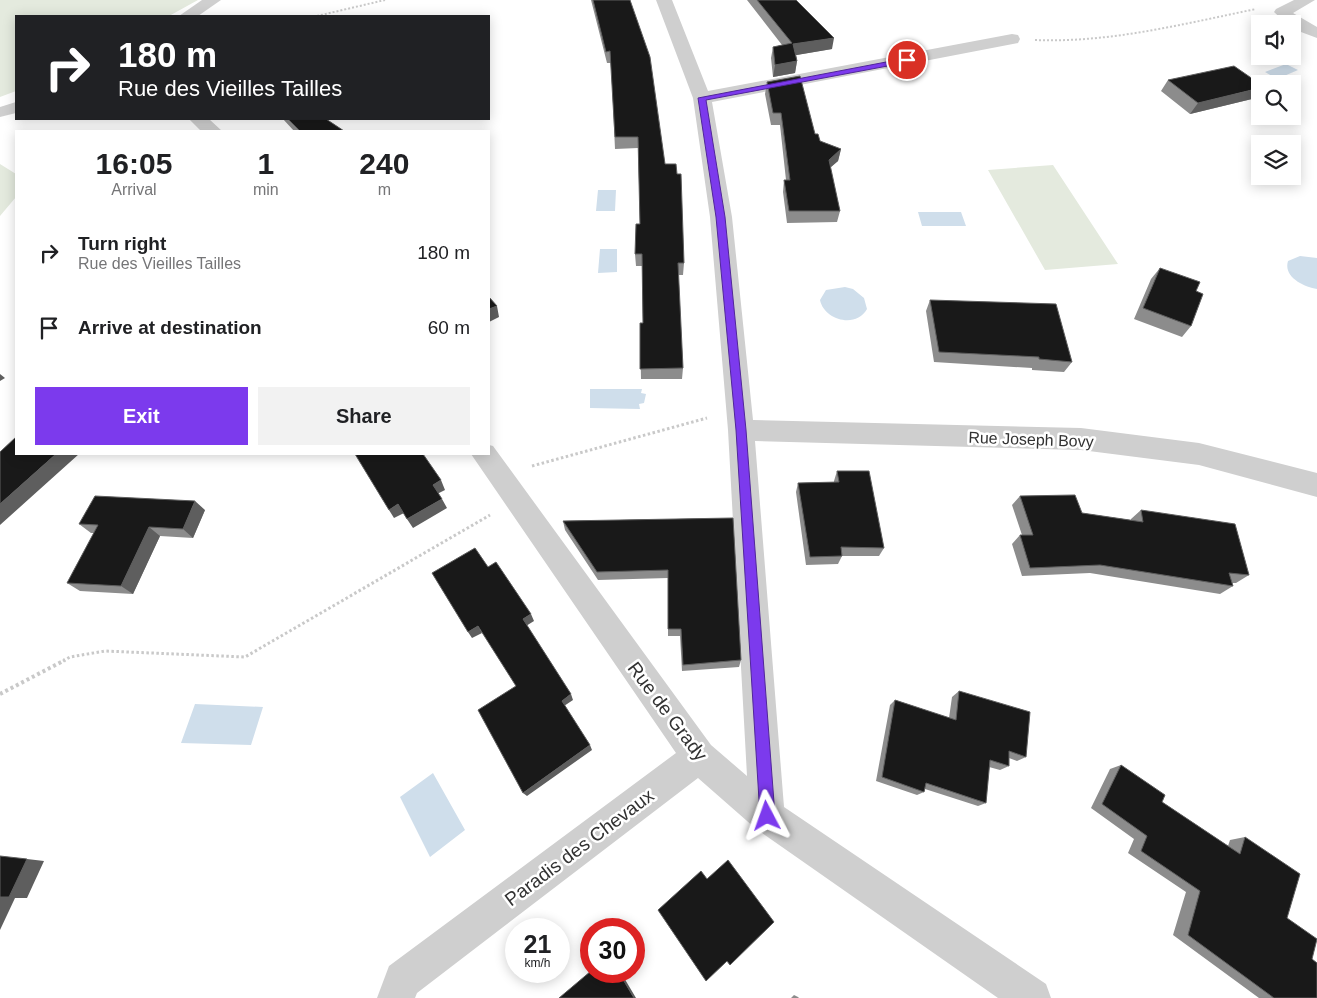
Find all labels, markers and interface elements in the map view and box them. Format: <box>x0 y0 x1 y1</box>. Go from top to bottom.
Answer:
map controls <box>1251 15 1301 185</box>
button: sound <box>1251 15 1301 65</box>
icon: right <box>35 35 100 100</box>
text: 180 m <box>118 35 217 74</box>
pin <box>886 39 928 81</box>
icon: arrive <box>893 46 921 74</box>
button: search <box>1251 75 1301 125</box>
text: Rue des Vieilles Tailles <box>118 76 342 101</box>
button: layers <box>1251 135 1301 185</box>
text: 16:05 <box>96 147 172 180</box>
text: 1 <box>257 147 274 180</box>
text: 240 <box>359 147 409 180</box>
text: Arrival <box>111 181 157 198</box>
text: min <box>253 181 279 198</box>
text: m <box>378 181 391 198</box>
text: Turn right <box>78 233 166 254</box>
icon: right <box>35 239 63 267</box>
text: 180 m <box>417 242 470 263</box>
text: Rue des Vieilles Tailles <box>78 255 241 272</box>
icon: arrive <box>35 314 63 342</box>
text: Arrive at destination <box>78 317 262 338</box>
text: 60 m <box>428 317 470 338</box>
button: Exit <box>35 387 248 445</box>
button: Share <box>258 387 470 445</box>
street label: Rue Joseph Bovy <box>968 429 1094 450</box>
street label: Rue de Grady <box>624 658 712 765</box>
street label: Paradis des Chevaux <box>501 784 658 910</box>
position arrow <box>740 789 792 841</box>
speed limit sign: 30 <box>580 918 645 983</box>
text: 21 <box>524 930 551 958</box>
text: km/h <box>524 956 551 970</box>

